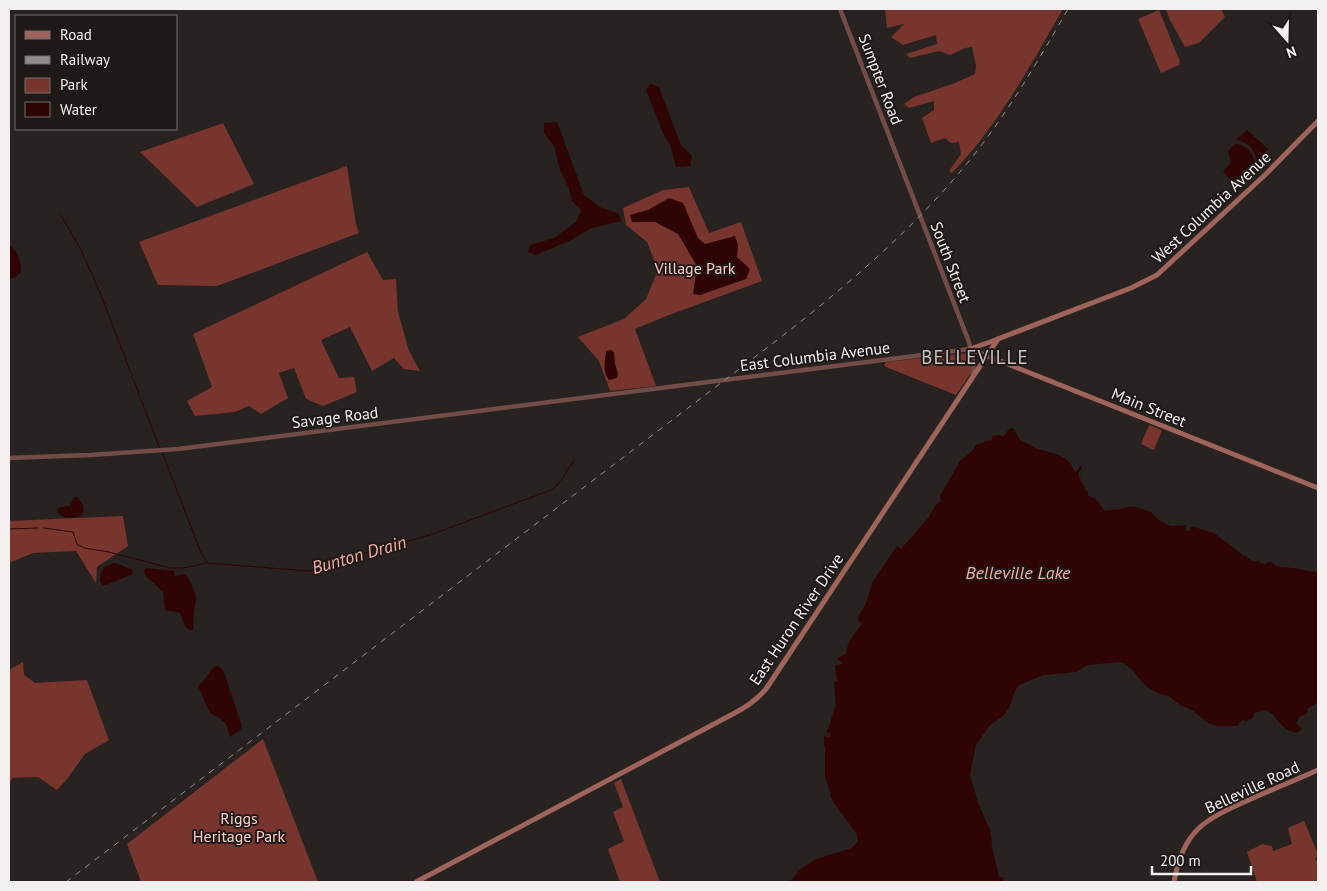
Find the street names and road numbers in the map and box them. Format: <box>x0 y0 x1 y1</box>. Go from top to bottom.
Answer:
street label: Sumpter Road <box>855 31 907 127</box>
street label: West Columbia Avenue <box>1147 147 1275 267</box>
street label: South Street <box>926 219 976 306</box>
street label: East Columbia Avenue <box>739 337 891 375</box>
street label: Main Street <box>1109 383 1190 431</box>
street label: Savage Road <box>291 402 379 432</box>
street label: East Huron River Drive <box>745 549 847 689</box>
street label: Belleville Road <box>1201 756 1303 818</box>

